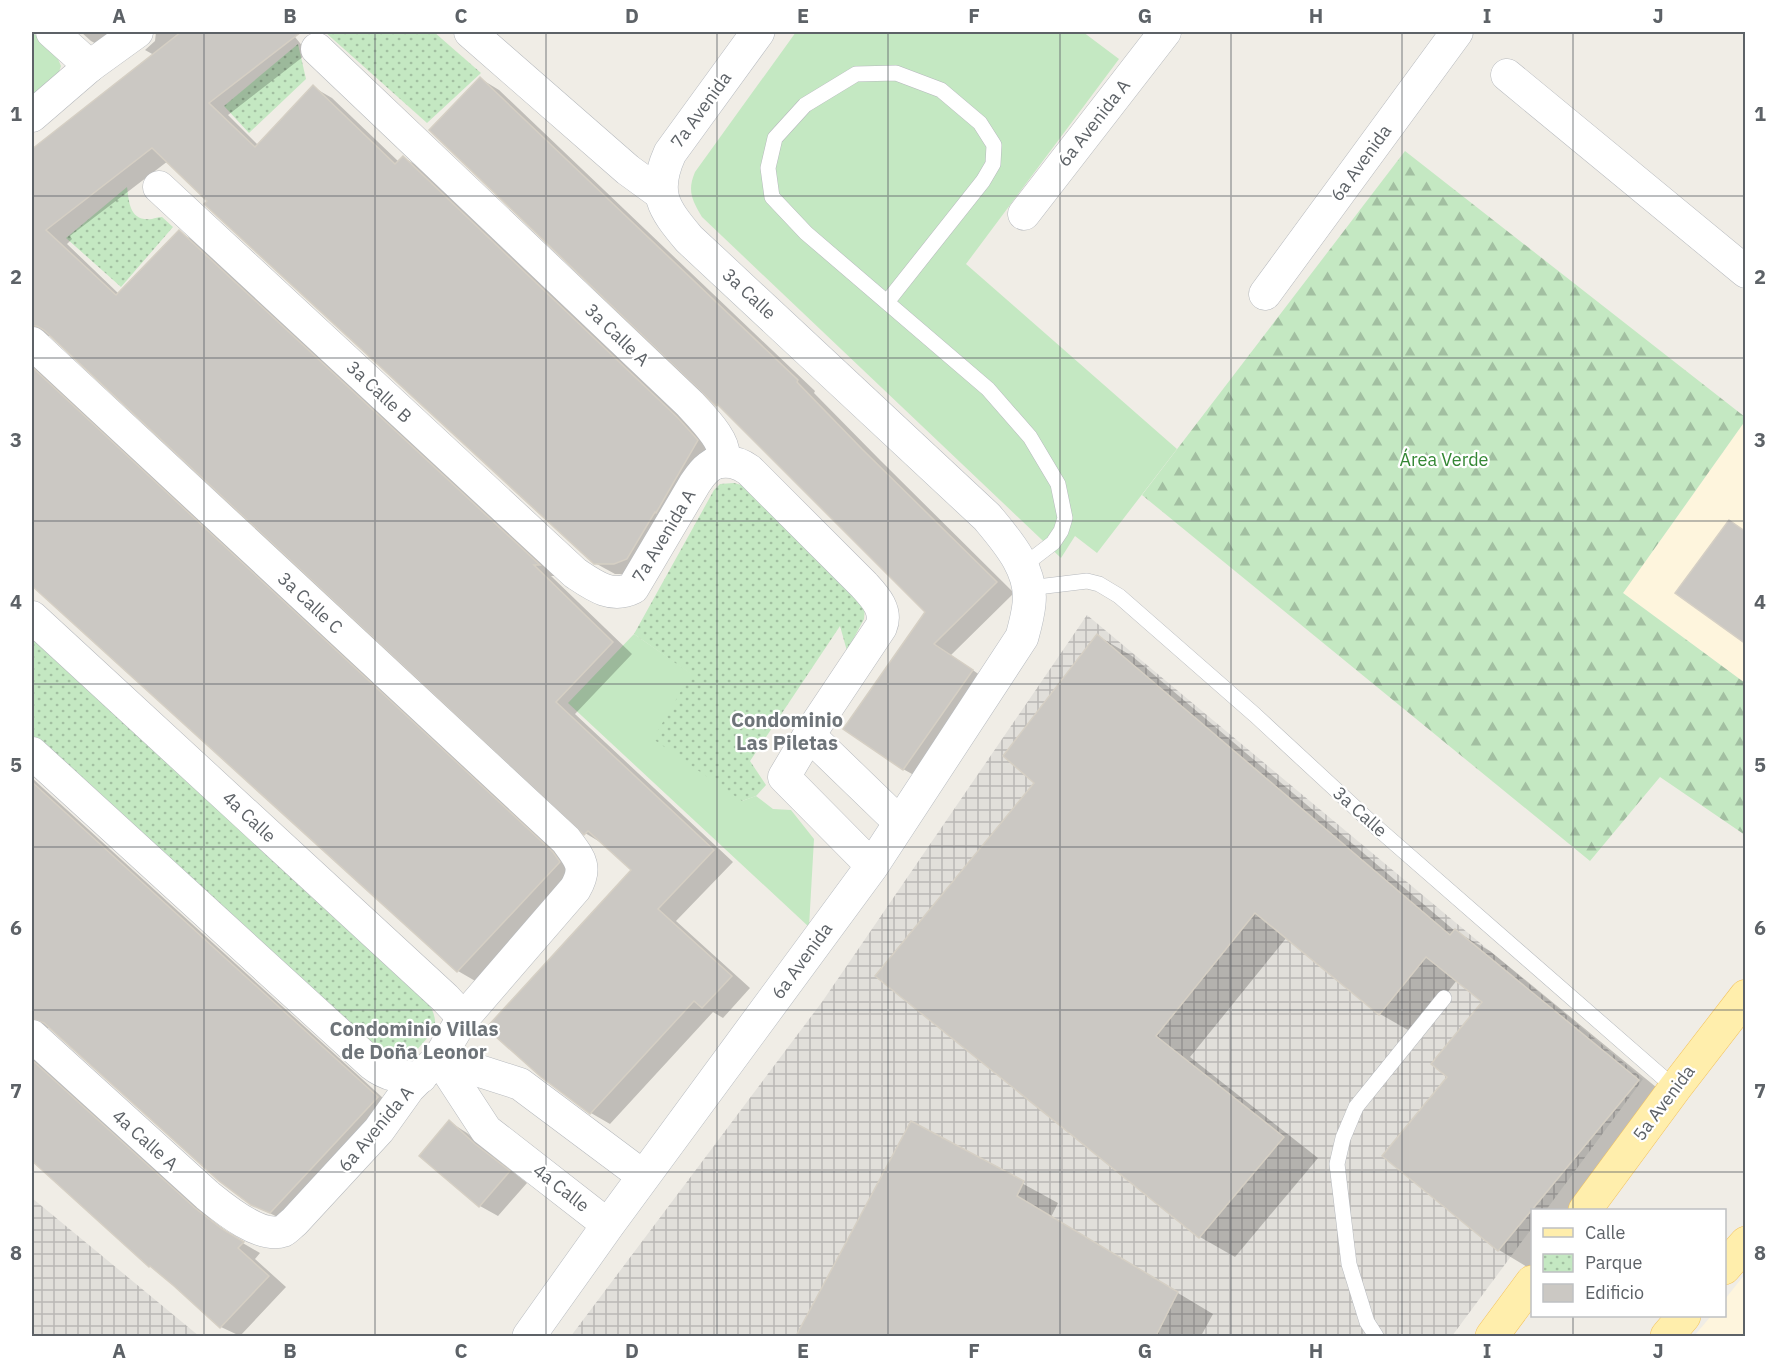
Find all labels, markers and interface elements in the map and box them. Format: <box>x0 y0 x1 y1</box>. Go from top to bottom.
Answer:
text: A <box>112 2 126 29</box>
text: B <box>283 2 297 29</box>
text: C <box>454 2 468 29</box>
text: D <box>625 2 639 29</box>
text: E <box>797 2 809 29</box>
text: F <box>968 2 980 29</box>
text: G <box>1138 2 1152 29</box>
text: H <box>1309 2 1323 29</box>
text: I <box>1483 2 1491 29</box>
text: J <box>1652 2 1664 29</box>
street label: 7a Avenida <box>665 67 736 153</box>
street label: 6a Avenida A <box>1052 74 1135 171</box>
text: 1 <box>10 100 22 127</box>
text: 1 <box>1754 100 1766 127</box>
street label: 6a Avenida <box>1325 120 1396 206</box>
text: 2 <box>10 263 22 290</box>
street label: 3a Calle <box>718 263 781 324</box>
text: 2 <box>1754 263 1766 290</box>
street label: 3a Calle A <box>580 298 655 371</box>
street label: 3a Calle B <box>342 356 417 428</box>
text: 3 <box>10 426 22 453</box>
text: 3 <box>1754 426 1766 453</box>
park label: Área Verde <box>1400 448 1489 471</box>
street label: 7a Avenida A <box>627 484 701 587</box>
street label: 3a Calle C <box>273 567 348 638</box>
text: 4 <box>10 588 22 615</box>
text: 4 <box>1754 588 1766 615</box>
district label: Condominio Las Piletas <box>731 706 843 756</box>
text: 5 <box>10 751 22 778</box>
text: 5 <box>1754 751 1766 778</box>
street label: 3a Calle <box>1328 781 1392 842</box>
street label: 4a Calle <box>218 786 281 847</box>
text: 6 <box>10 914 22 941</box>
text: 6 <box>1754 914 1766 941</box>
street label: 6a Avenida <box>766 918 837 1004</box>
district label: Condominio Villas de Doña Leonor <box>329 1015 499 1065</box>
street label: 5a Avenida <box>1628 1060 1700 1145</box>
text: 7 <box>10 1077 22 1104</box>
text: 7 <box>1754 1077 1766 1104</box>
street label: 6a Avenida A <box>333 1081 418 1176</box>
street label: 4a Calle A <box>108 1104 183 1176</box>
street label: 4a Calle <box>529 1159 594 1217</box>
legend <box>1531 1209 1726 1317</box>
text: Calle <box>1585 1221 1625 1244</box>
text: 8 <box>10 1239 22 1266</box>
text: 8 <box>1754 1239 1766 1266</box>
text: Parque <box>1585 1251 1643 1274</box>
text: Edificio <box>1585 1281 1644 1304</box>
text: A <box>112 1337 126 1364</box>
text: B <box>283 1337 297 1364</box>
text: C <box>454 1337 468 1364</box>
text: D <box>625 1337 639 1364</box>
text: E <box>797 1337 809 1364</box>
text: F <box>968 1337 980 1364</box>
text: G <box>1138 1337 1152 1364</box>
text: H <box>1309 1337 1323 1364</box>
text: I <box>1483 1337 1491 1364</box>
text: J <box>1652 1337 1664 1364</box>

